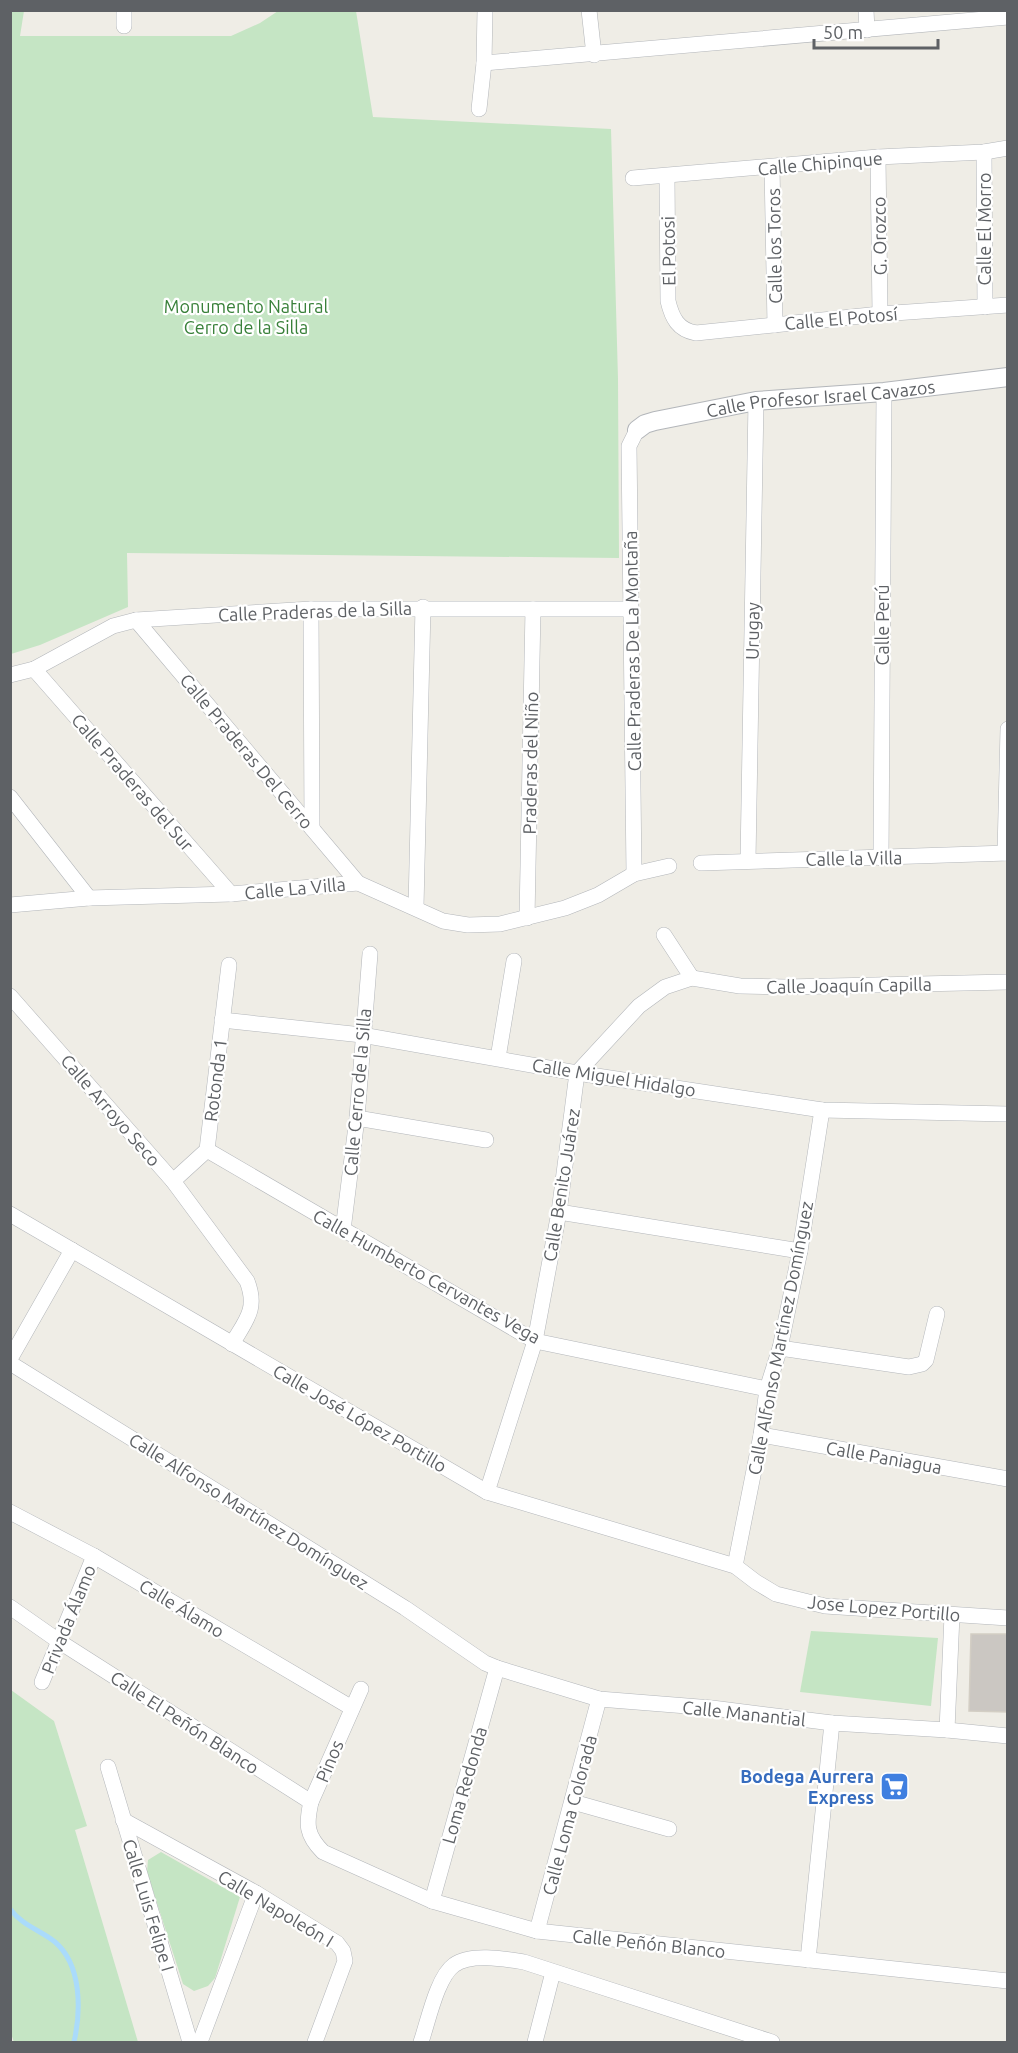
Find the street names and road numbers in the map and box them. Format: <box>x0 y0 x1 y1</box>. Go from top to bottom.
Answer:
street label: Calle Chipinque <box>757 148 883 178</box>
street label: Calle El Morro <box>974 172 994 286</box>
street label: Calle los Toros <box>763 188 785 304</box>
street label: G. Orozco <box>868 196 890 276</box>
street label: El Potosi <box>657 216 679 286</box>
street label: Calle El Potosí <box>784 303 899 333</box>
street label: Calle Profesor Israel Cavazos <box>705 376 936 421</box>
street label: Calle Praderas De La Montaña <box>620 531 644 771</box>
street label: Calle Perú <box>872 584 892 666</box>
street label: Calle Praderas de la Silla <box>218 598 412 624</box>
street label: Urugay <box>741 602 763 660</box>
street label: Calle Praderas Del Cerro <box>176 670 318 832</box>
street label: Praderas del Niño <box>519 692 541 834</box>
street label: Calle Praderas del Sur <box>68 709 198 855</box>
street label: Calle la Villa <box>805 847 903 869</box>
street label: Calle La Villa <box>244 874 346 902</box>
street label: Calle Joaquín Capilla <box>766 974 932 996</box>
street label: Calle Cerro de la Silla <box>340 1007 374 1177</box>
street label: Rotonda 1 <box>200 1037 230 1123</box>
street label: Calle Arroyo Seco <box>57 1050 165 1170</box>
street label: Calle Miguel Hidalgo <box>531 1054 697 1100</box>
street label: Calle Benito Juárez <box>539 1107 583 1263</box>
street label: Calle Alfonso Martínez Domínguez <box>744 1199 816 1477</box>
street label: Calle Humberto Cervantes Vega <box>310 1205 544 1347</box>
street label: Calle José López Portillo <box>270 1360 450 1476</box>
street label: Calle Alfonso Martínez Domínguez <box>126 1429 372 1593</box>
street label: Calle Paniagua <box>824 1437 944 1477</box>
street label: Privada Álamo <box>36 1561 99 1676</box>
street label: Calle Álamo <box>136 1574 229 1641</box>
street label: Jose Lopez Portillo <box>807 1591 961 1625</box>
street label: Calle El Peñón Blanco <box>107 1667 263 1777</box>
street label: Calle Manantial <box>681 1697 807 1729</box>
street label: Loma Redonda <box>438 1724 490 1846</box>
street label: Calle Loma Colorada <box>538 1733 600 1897</box>
street label: Pinos <box>311 1737 347 1785</box>
street label: Calle Luis Felipe I <box>119 1836 179 1974</box>
street label: Calle Napoleón I <box>215 1866 337 1950</box>
street label: Calle Peñón Blanco <box>571 1925 727 1961</box>

